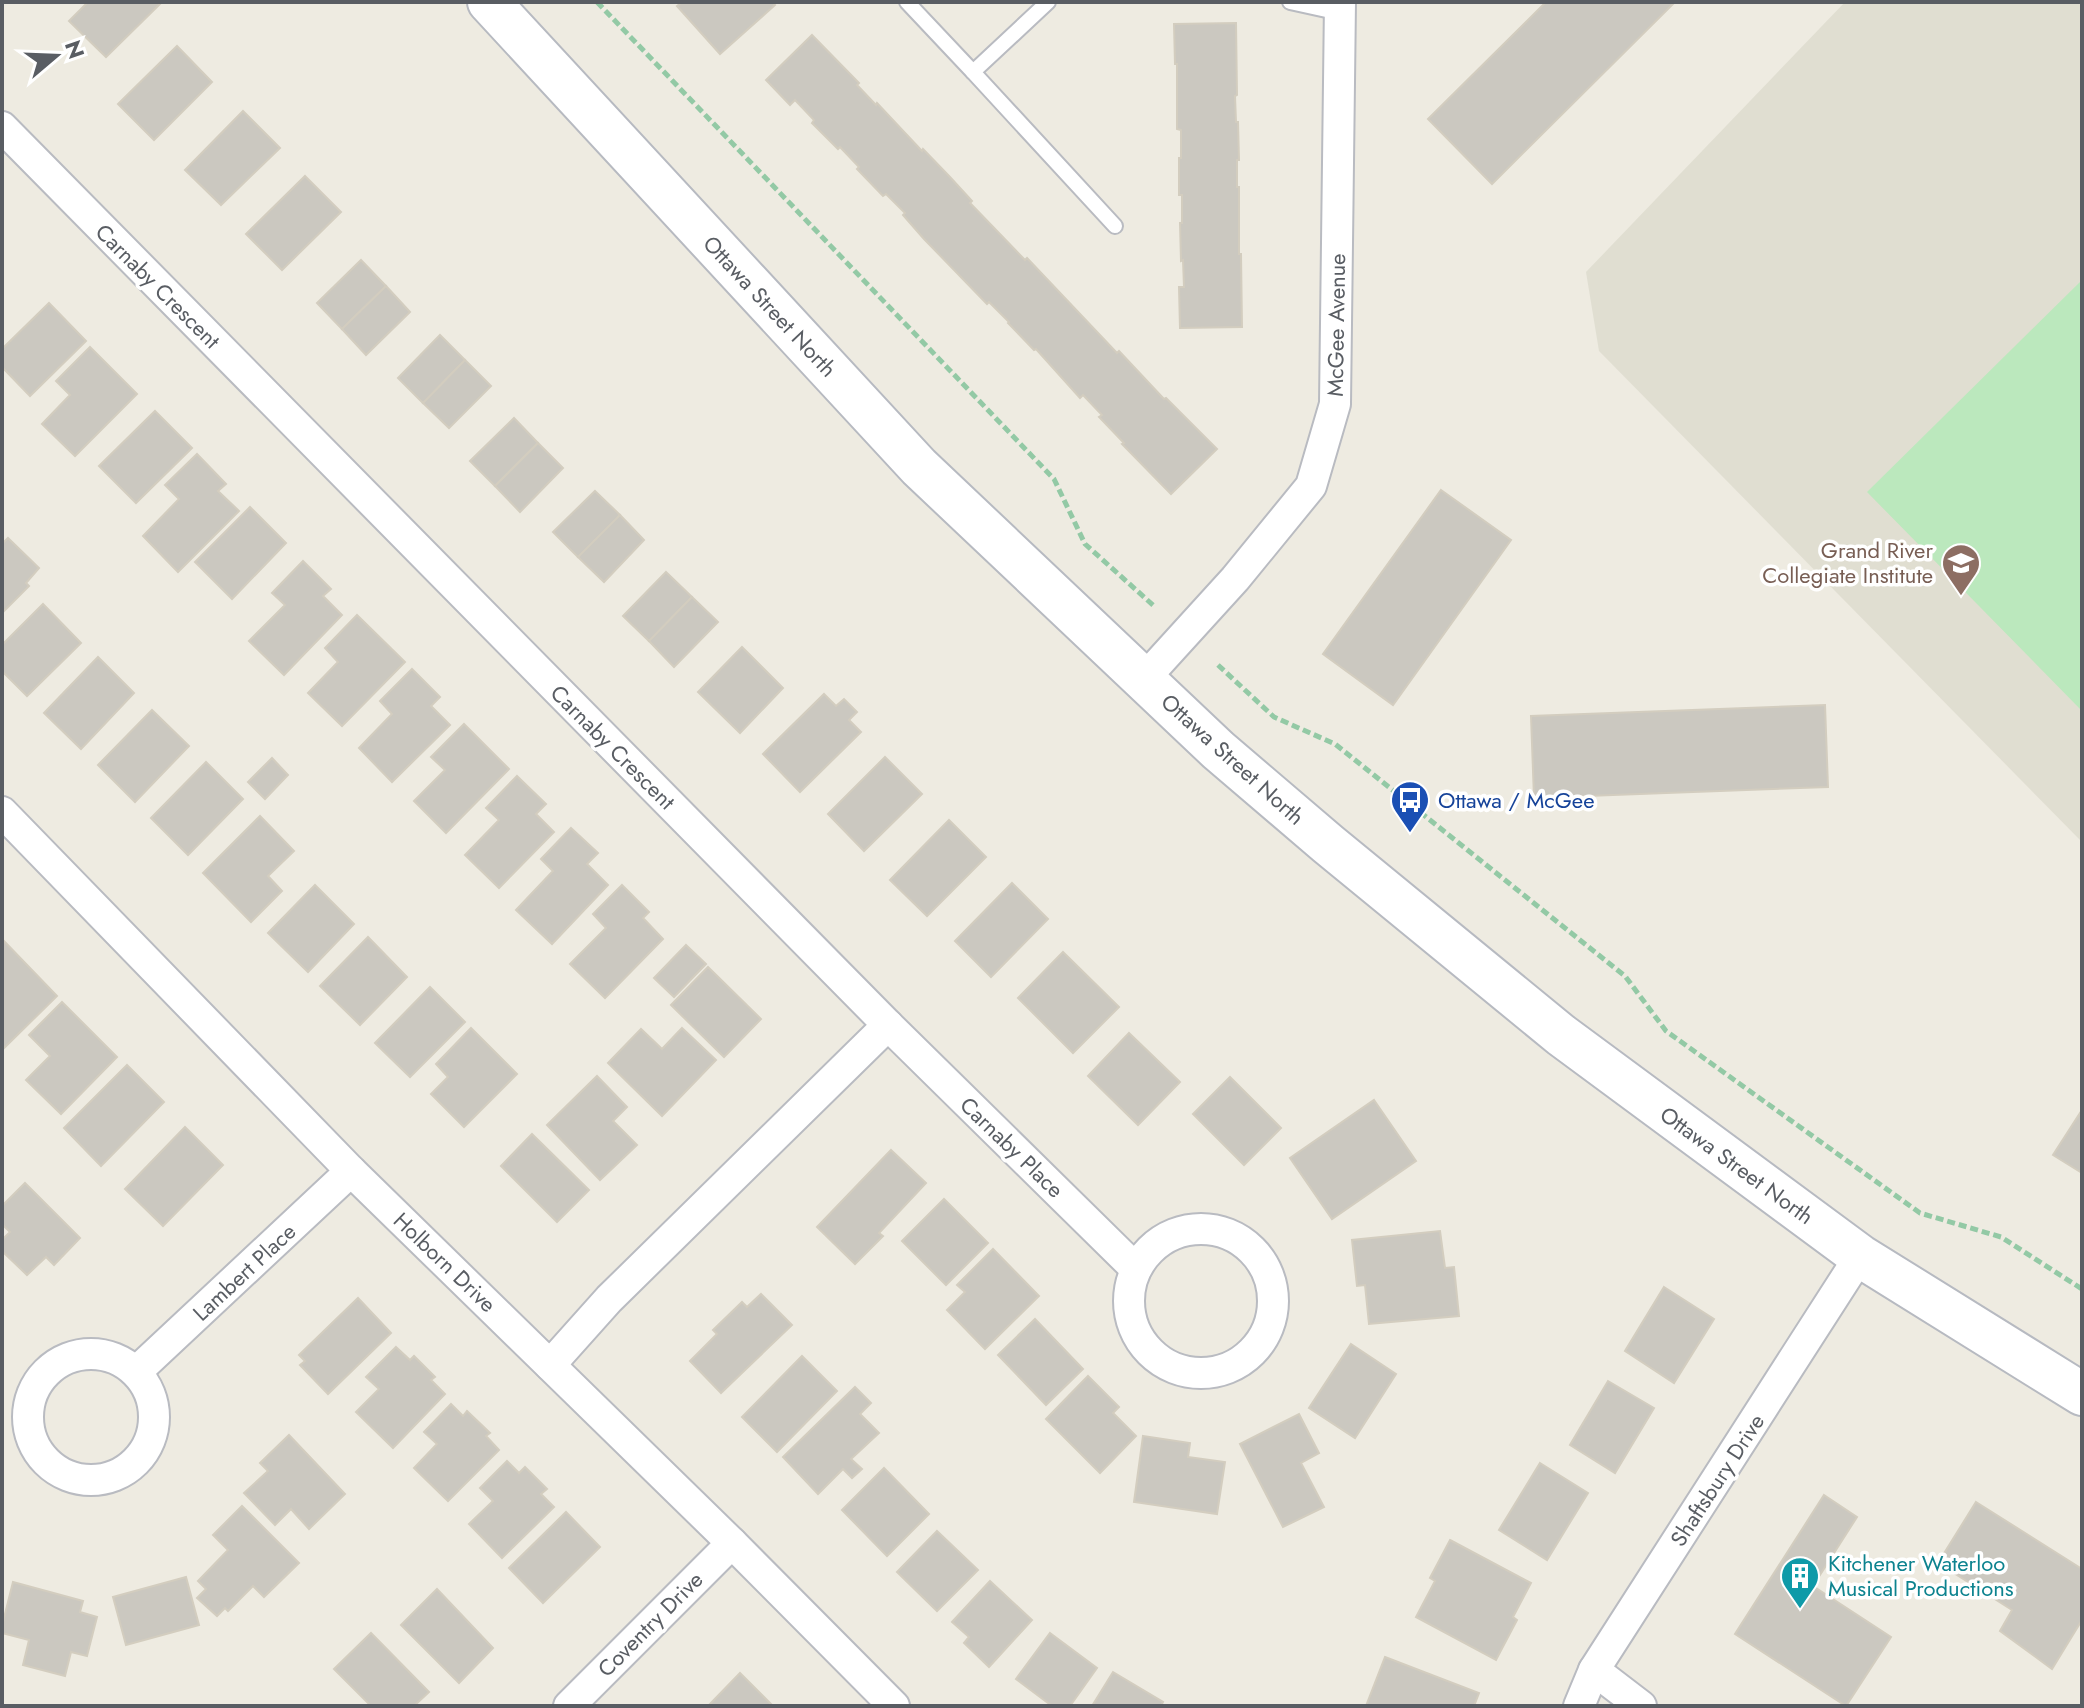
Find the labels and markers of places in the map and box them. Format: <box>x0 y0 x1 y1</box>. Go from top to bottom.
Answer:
place label: Grand River Collegiate Institute <box>1762 534 1933 591</box>
school or university icon: Grand River Collegiate Institute <box>1940 542 1982 597</box>
bus stop icon: Ottawa / McGee <box>1389 779 1431 834</box>
place label: Ottawa / McGee <box>1438 784 1595 816</box>
place label: Kitchener Waterloo Musical Productions <box>1828 1547 2014 1604</box>
building icon: Kitchener Waterloo Musical Productions <box>1779 1555 1821 1610</box>

